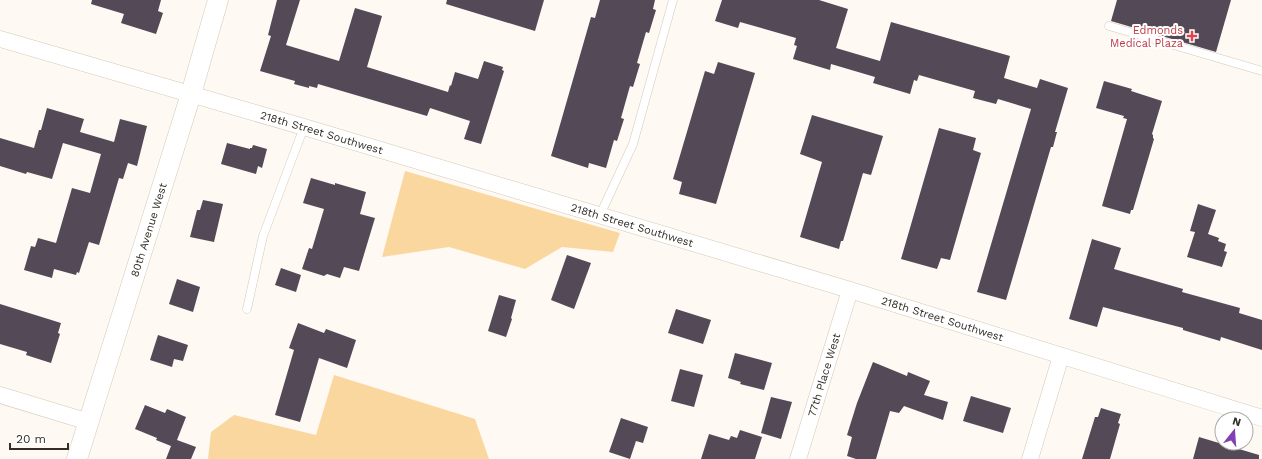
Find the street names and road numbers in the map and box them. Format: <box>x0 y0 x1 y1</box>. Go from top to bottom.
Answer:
street label: 218th Street Southwest <box>259 108 385 157</box>
street label: 80th Avenue West <box>128 181 169 279</box>
street label: 218th Street Southwest <box>569 201 695 250</box>
street label: 218th Street Southwest <box>880 294 1005 344</box>
street label: 77th Place West <box>805 331 843 418</box>

